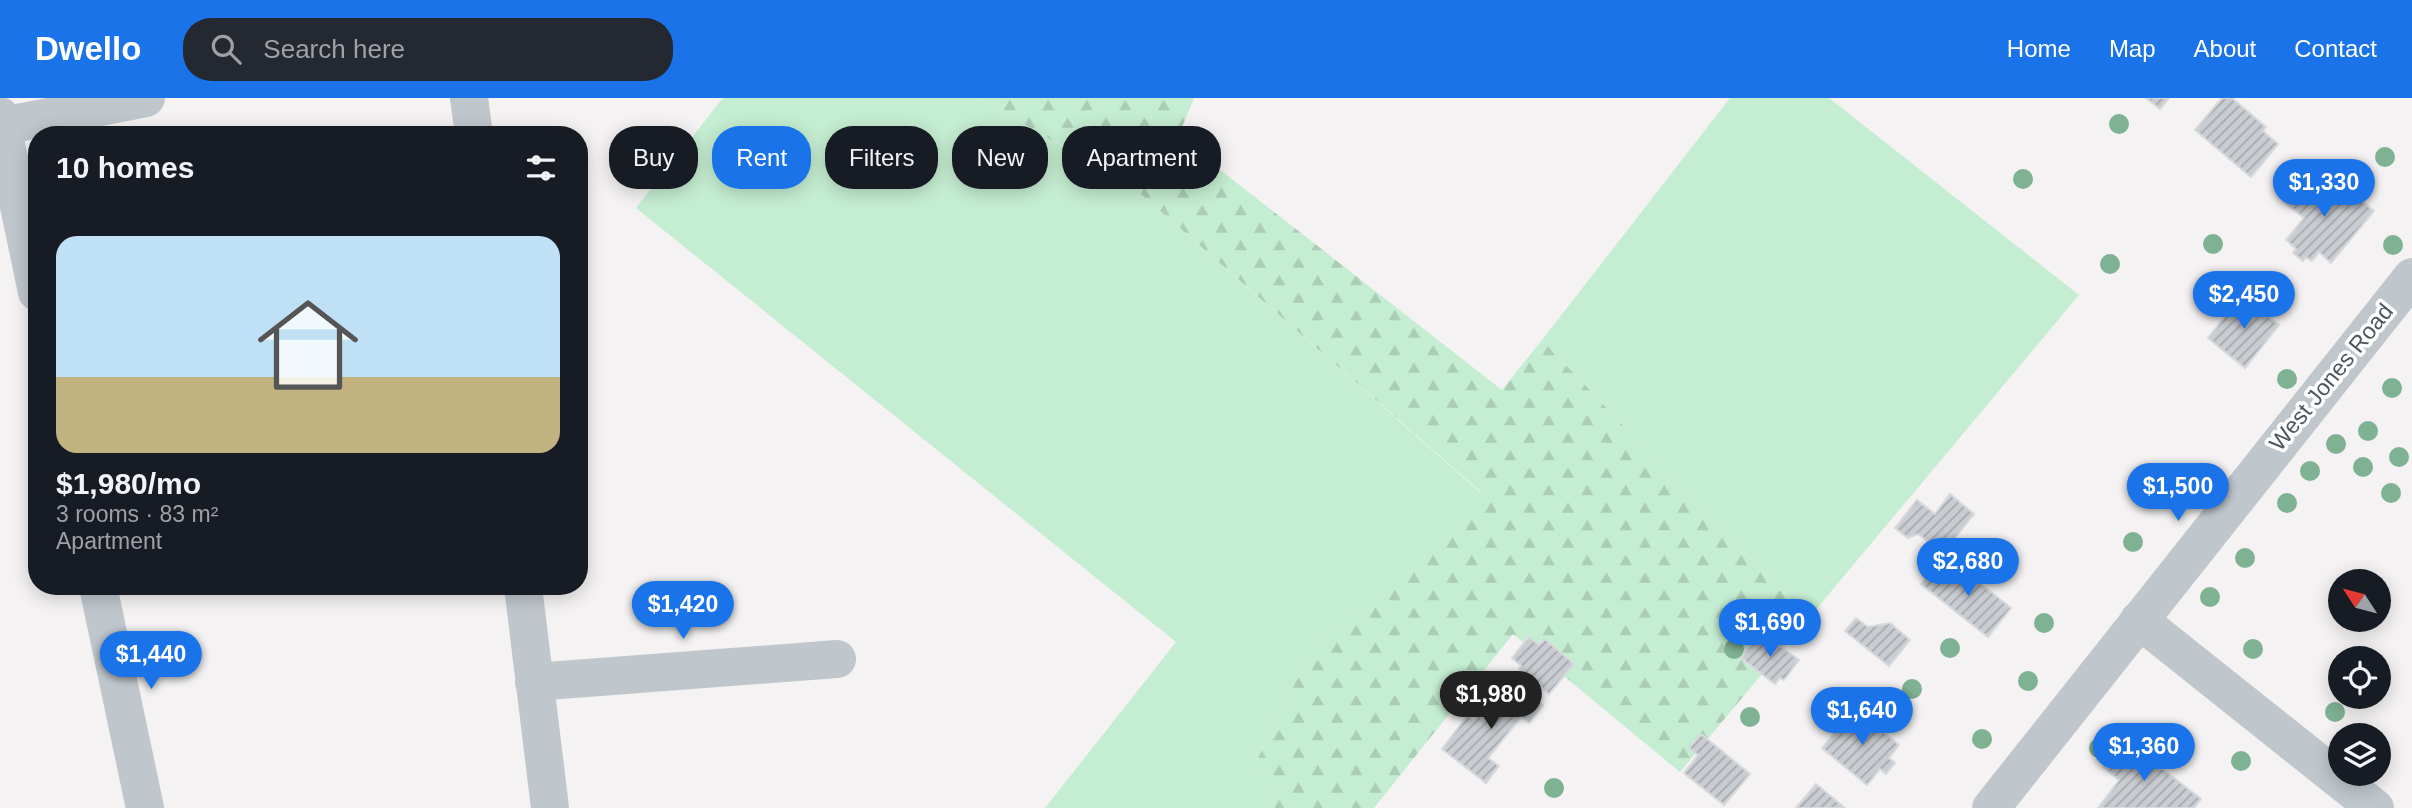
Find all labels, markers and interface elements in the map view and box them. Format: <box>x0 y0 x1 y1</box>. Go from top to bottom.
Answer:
search box <box>183 18 673 81</box>
text: Dwello <box>35 30 141 67</box>
icon: search <box>207 30 245 68</box>
text: Search here <box>263 34 405 64</box>
text: Home <box>2007 35 2071 62</box>
text: Map <box>2109 35 2156 62</box>
text: About <box>2194 35 2256 62</box>
text: Contact <box>2294 35 2377 62</box>
chip: Buy <box>609 126 698 189</box>
chip: Rent <box>712 126 811 189</box>
chip: Filters <box>825 126 938 189</box>
chip: New <box>952 126 1048 189</box>
chip: Apartment <box>1062 126 1221 189</box>
icon: filters <box>522 149 560 187</box>
text: 10 homes <box>56 151 194 184</box>
pin: $1,330 <box>2267 159 2381 219</box>
text: $1,330 <box>2289 169 2359 195</box>
pin: $2,450 <box>2187 272 2301 331</box>
text: $2,450 <box>2209 281 2279 307</box>
icon: home <box>245 282 371 408</box>
street label: West Jones Road <box>2264 298 2398 456</box>
pin: $1,500 <box>2121 464 2235 523</box>
text: $1,980/mo <box>56 467 201 500</box>
text: $1,500 <box>2143 473 2213 499</box>
text: 3 rooms · 83 m² <box>56 501 218 527</box>
text: Apartment <box>56 528 162 554</box>
pin: $2,680 <box>1911 538 2025 598</box>
text: $2,680 <box>1933 548 2003 574</box>
north arrow <box>2328 569 2390 632</box>
map controls <box>2328 569 2391 786</box>
pin: $1,420 <box>626 582 740 641</box>
text: $1,420 <box>648 591 718 617</box>
pin: $1,690 <box>1713 600 1827 659</box>
text: $1,690 <box>1735 609 1805 635</box>
pin: $1,440 <box>94 632 208 691</box>
text: $1,440 <box>116 641 186 667</box>
button: locate <box>2328 646 2391 709</box>
pin: $1,980 <box>1434 672 1548 731</box>
text: $1,980 <box>1456 681 1526 707</box>
pin: $1,640 <box>1805 688 1919 747</box>
text: $1,640 <box>1827 697 1897 723</box>
button: layers <box>2328 723 2391 786</box>
pin: $1,360 <box>2087 724 2201 783</box>
text: $1,360 <box>2109 733 2179 759</box>

